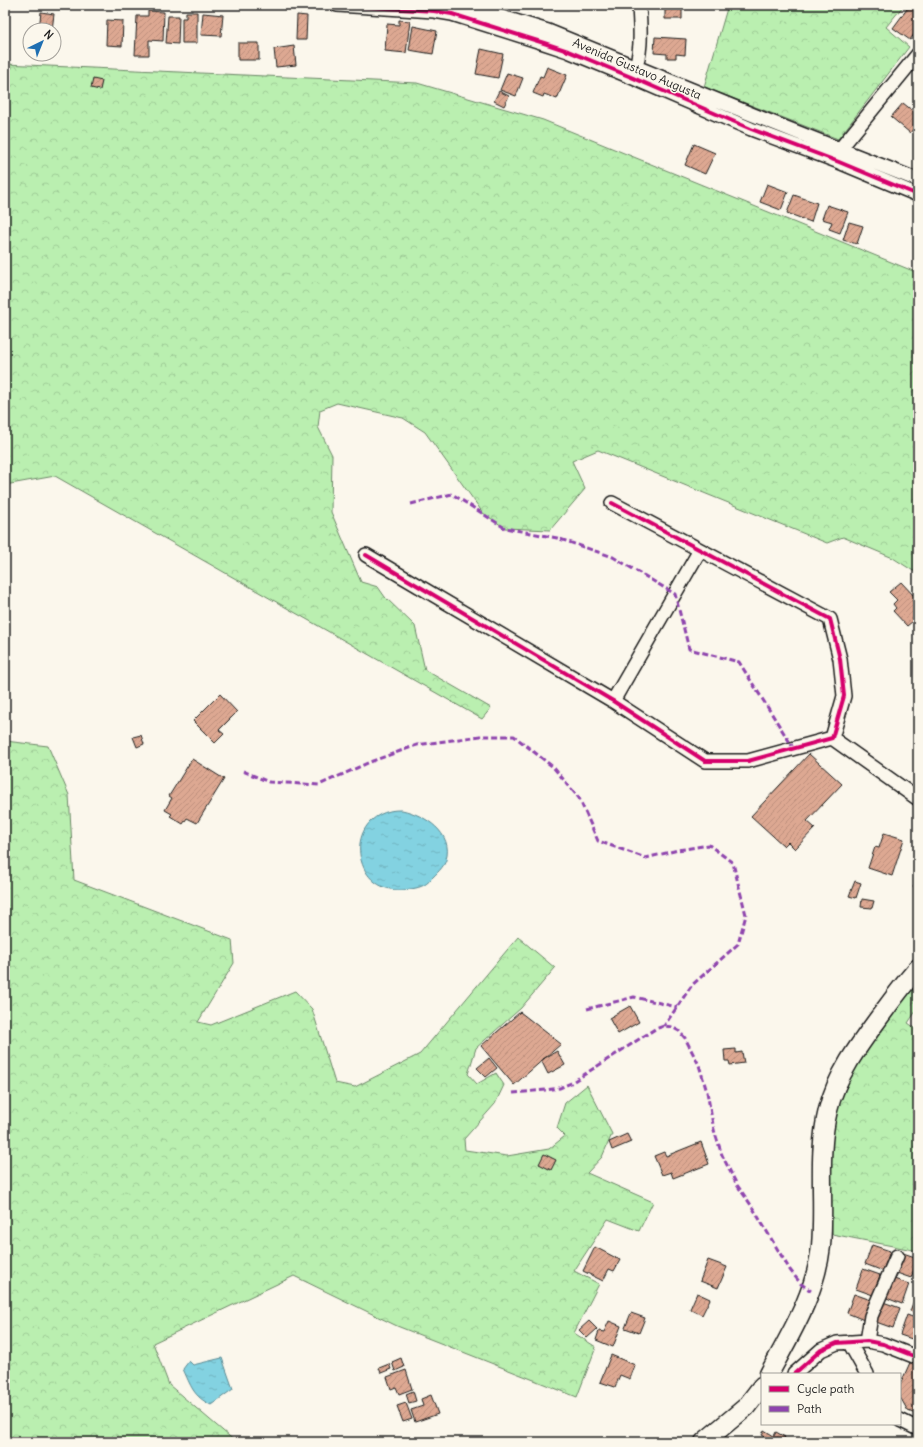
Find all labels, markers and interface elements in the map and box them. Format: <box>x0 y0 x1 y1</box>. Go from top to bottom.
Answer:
north arrow <box>22 22 62 62</box>
text: N <box>41 27 56 42</box>
street label: Avenida Gustavo Augusta <box>571 35 704 103</box>
legend <box>761 1373 901 1425</box>
text: Cycle path <box>797 1381 854 1396</box>
text: Path <box>797 1401 822 1416</box>

